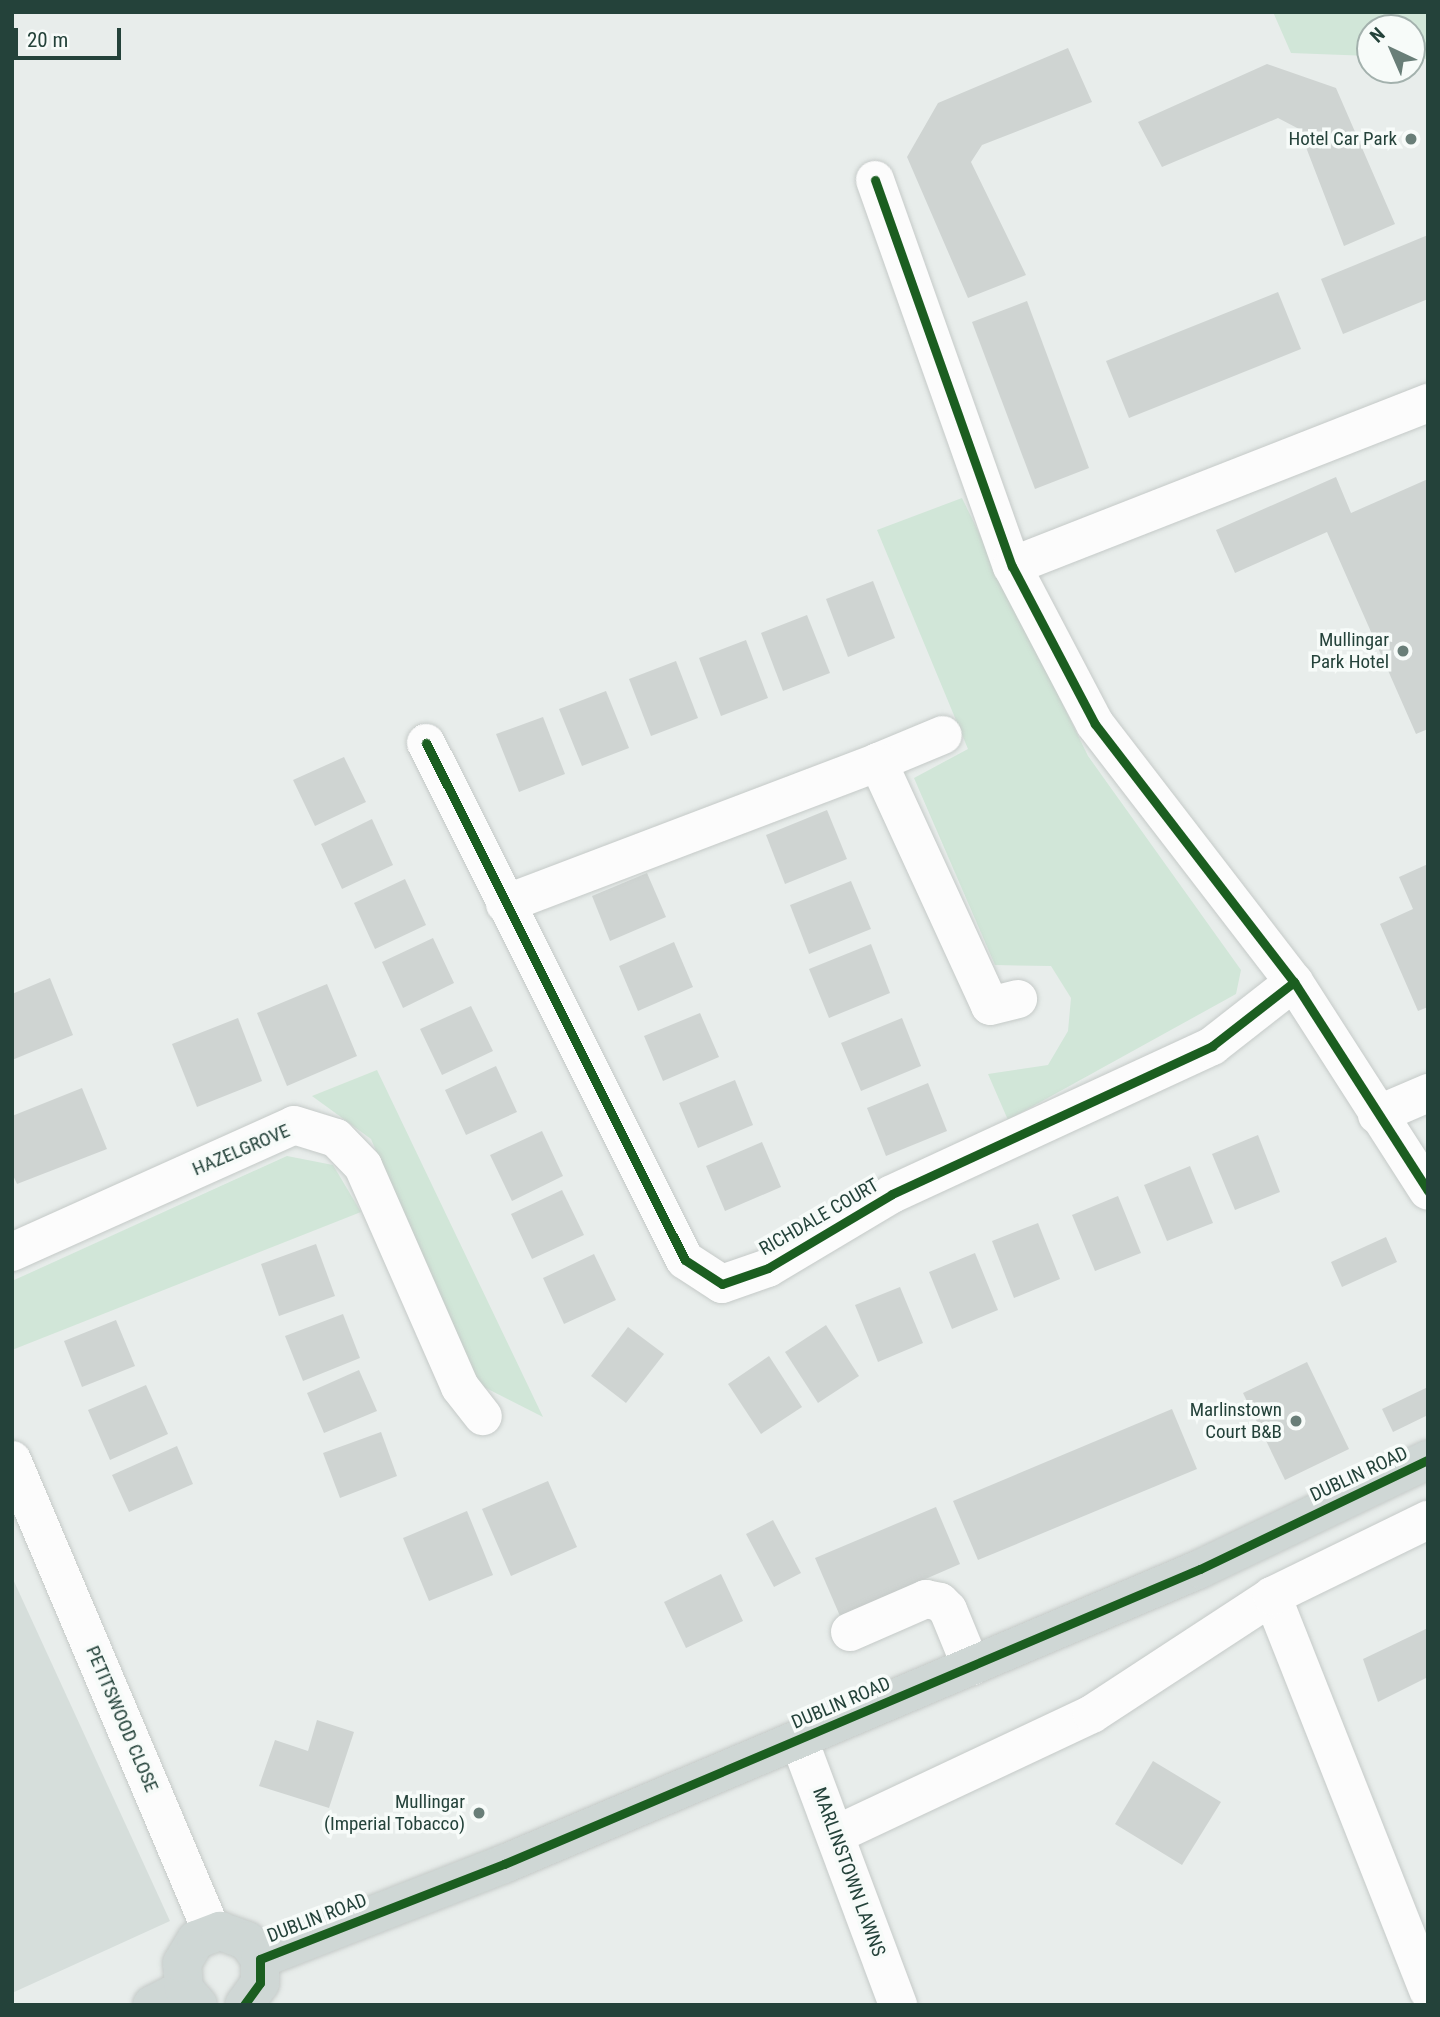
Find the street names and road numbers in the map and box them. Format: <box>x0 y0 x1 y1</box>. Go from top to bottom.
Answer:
street label: HAZELGROVE <box>189 1119 293 1181</box>
street label: RICHDALE COURT <box>755 1174 883 1260</box>
street label: DUBLIN ROAD <box>1307 1441 1411 1507</box>
street label: PETITSWOOD CLOSE <box>81 1642 163 1796</box>
street label: DUBLIN ROAD <box>788 1672 894 1734</box>
street label: MARLINSTOWN LAWNS <box>808 1784 890 1960</box>
street label: DUBLIN ROAD <box>264 1889 370 1947</box>

